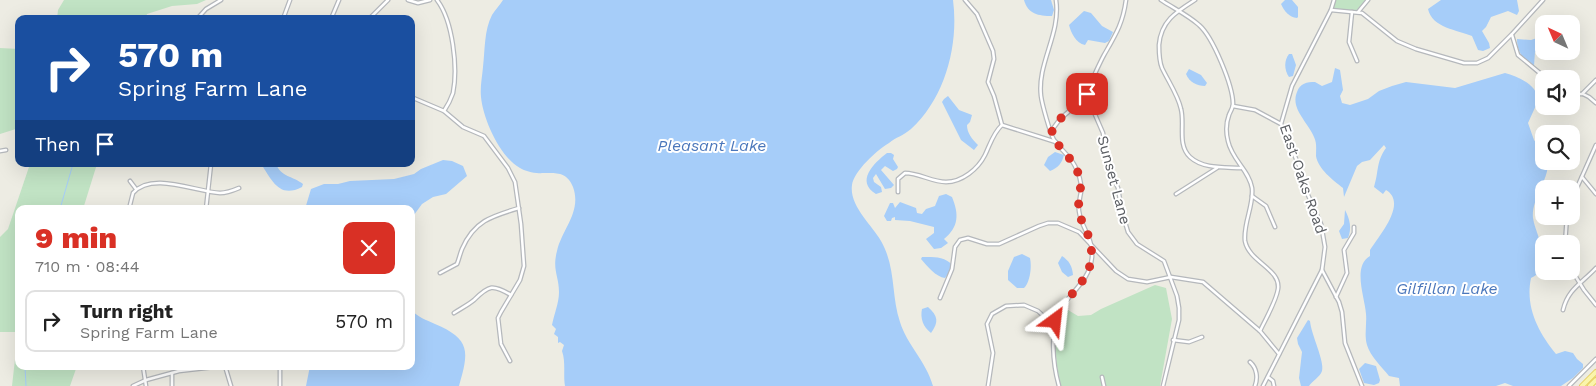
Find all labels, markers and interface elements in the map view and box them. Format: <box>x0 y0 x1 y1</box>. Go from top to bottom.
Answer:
north arrow <box>1535 15 1580 60</box>
map controls <box>1535 15 1580 280</box>
text: 570 m <box>118 34 223 76</box>
icon: right <box>35 35 100 100</box>
button: sound <box>1535 70 1580 115</box>
pin <box>1066 73 1108 115</box>
text: Spring Farm Lane <box>118 76 308 101</box>
icon: arrive <box>1073 80 1101 108</box>
street label: East Oaks Road <box>1276 122 1330 236</box>
button: search <box>1535 125 1580 170</box>
icon: arrive <box>91 130 119 158</box>
text: Then <box>35 133 81 156</box>
street label: Sunset Lane <box>1094 134 1134 226</box>
water label: Pleasant Lake <box>658 136 766 155</box>
button: + <box>1535 180 1580 225</box>
text: 9 min <box>35 220 117 255</box>
button: close <box>343 222 395 274</box>
button: − <box>1535 235 1580 280</box>
text: 710 m · 08:44 <box>35 257 140 276</box>
water label: Gilfillan Lake <box>1396 279 1498 298</box>
position arrow <box>1028 294 1080 346</box>
text: Turn right <box>80 300 173 323</box>
icon: right <box>37 307 65 335</box>
text: 570 m <box>335 310 393 333</box>
text: Spring Farm Lane <box>80 323 218 342</box>

